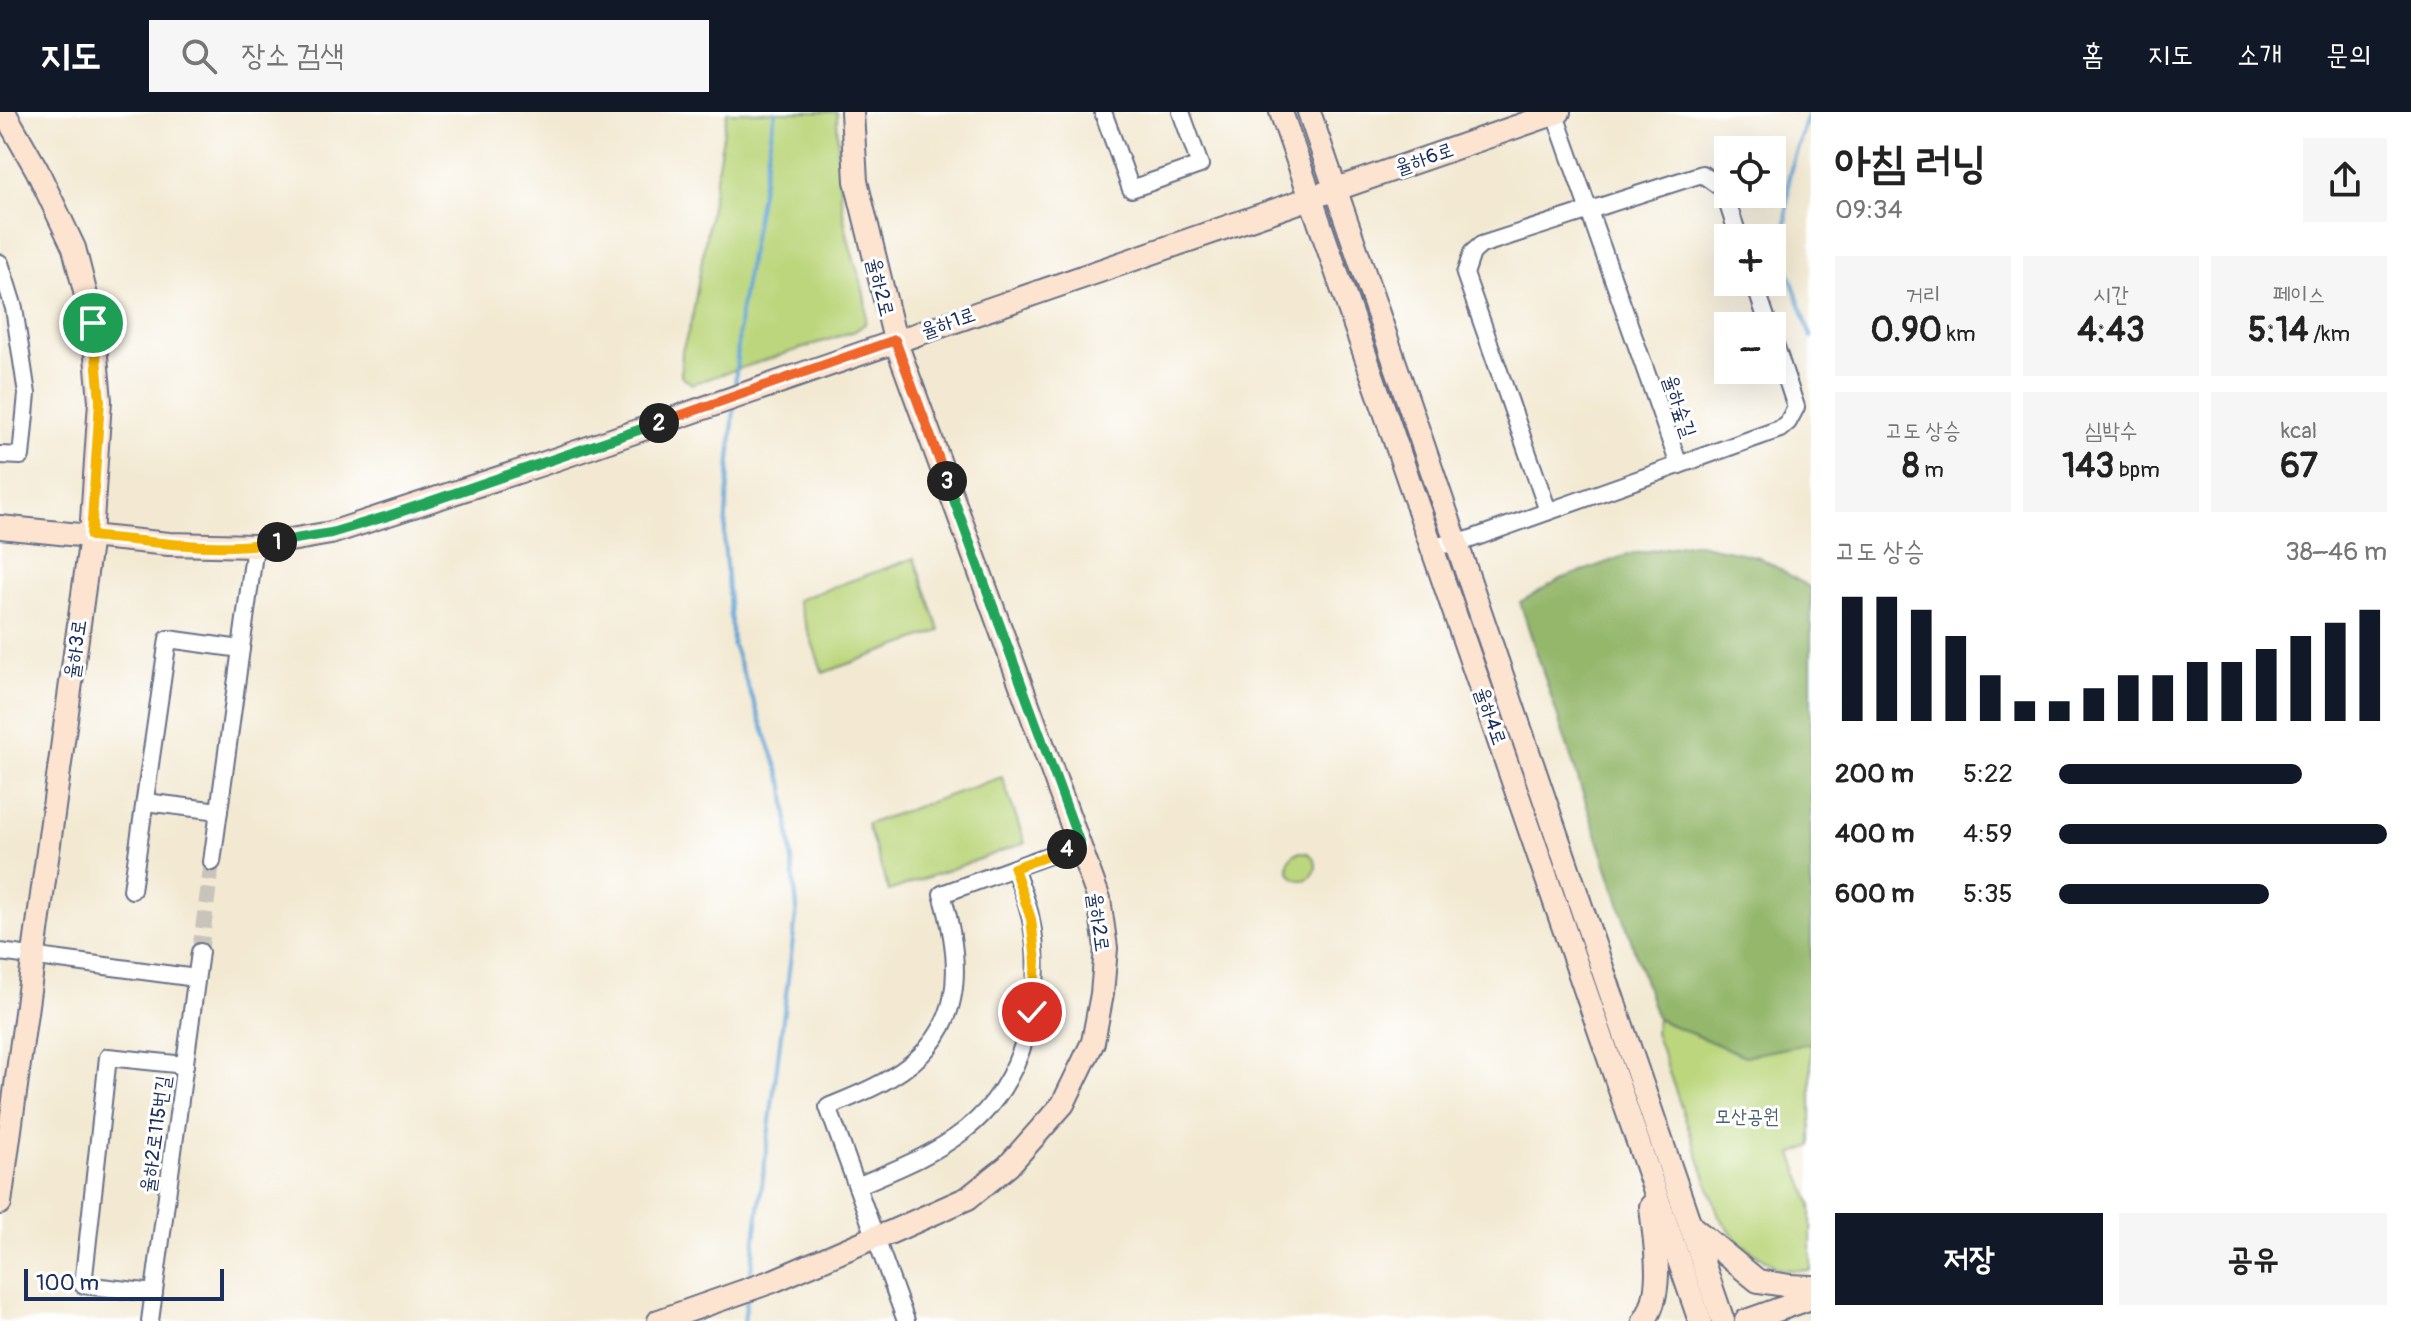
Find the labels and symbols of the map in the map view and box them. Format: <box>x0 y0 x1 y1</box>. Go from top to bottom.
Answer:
street label: 율하6로 <box>1392 137 1457 180</box>
street label: 율하2로 <box>861 255 900 319</box>
pin <box>59 289 127 357</box>
street label: 율하1로 <box>918 302 979 343</box>
street label: 율하숲길 <box>1657 372 1702 441</box>
pin: 2 <box>639 403 679 443</box>
pin: 3 <box>927 461 967 501</box>
pin: 1 <box>257 522 297 562</box>
street label: 율하3로 <box>59 618 92 680</box>
street label: 율하4로 <box>1469 684 1512 749</box>
pin: 4 <box>1047 829 1087 869</box>
street label: 율하2로 <box>1082 891 1115 953</box>
pin <box>998 978 1066 1046</box>
street label: 율하2로115번길 <box>135 1074 176 1194</box>
park label: 모산공원 <box>1715 1104 1779 1129</box>
scale bar <box>24 1265 224 1301</box>

